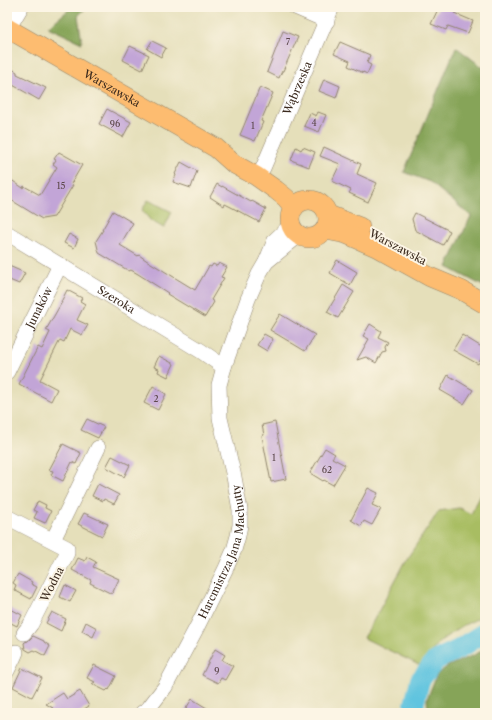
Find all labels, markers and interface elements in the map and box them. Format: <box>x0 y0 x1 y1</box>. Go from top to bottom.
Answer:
house number: 7 <box>286 36 291 47</box>
street label: Wąbrzeska <box>279 59 315 118</box>
street label: Warszawska <box>80 66 143 110</box>
house number: 4 <box>311 117 317 128</box>
house number: 96 <box>110 118 120 129</box>
house number: 1 <box>251 120 255 131</box>
house number: 15 <box>57 180 65 191</box>
street label: Warszawska <box>366 226 429 268</box>
street label: Szeroka <box>95 283 138 316</box>
street label: Junaków <box>22 284 56 332</box>
house number: 2 <box>153 393 159 404</box>
house number: 1 <box>272 452 276 463</box>
house number: 62 <box>322 464 332 475</box>
street label: Harcmistrza Jana Machutty <box>195 483 247 621</box>
street label: Wodna <box>37 564 67 605</box>
house number: 9 <box>214 665 220 676</box>

